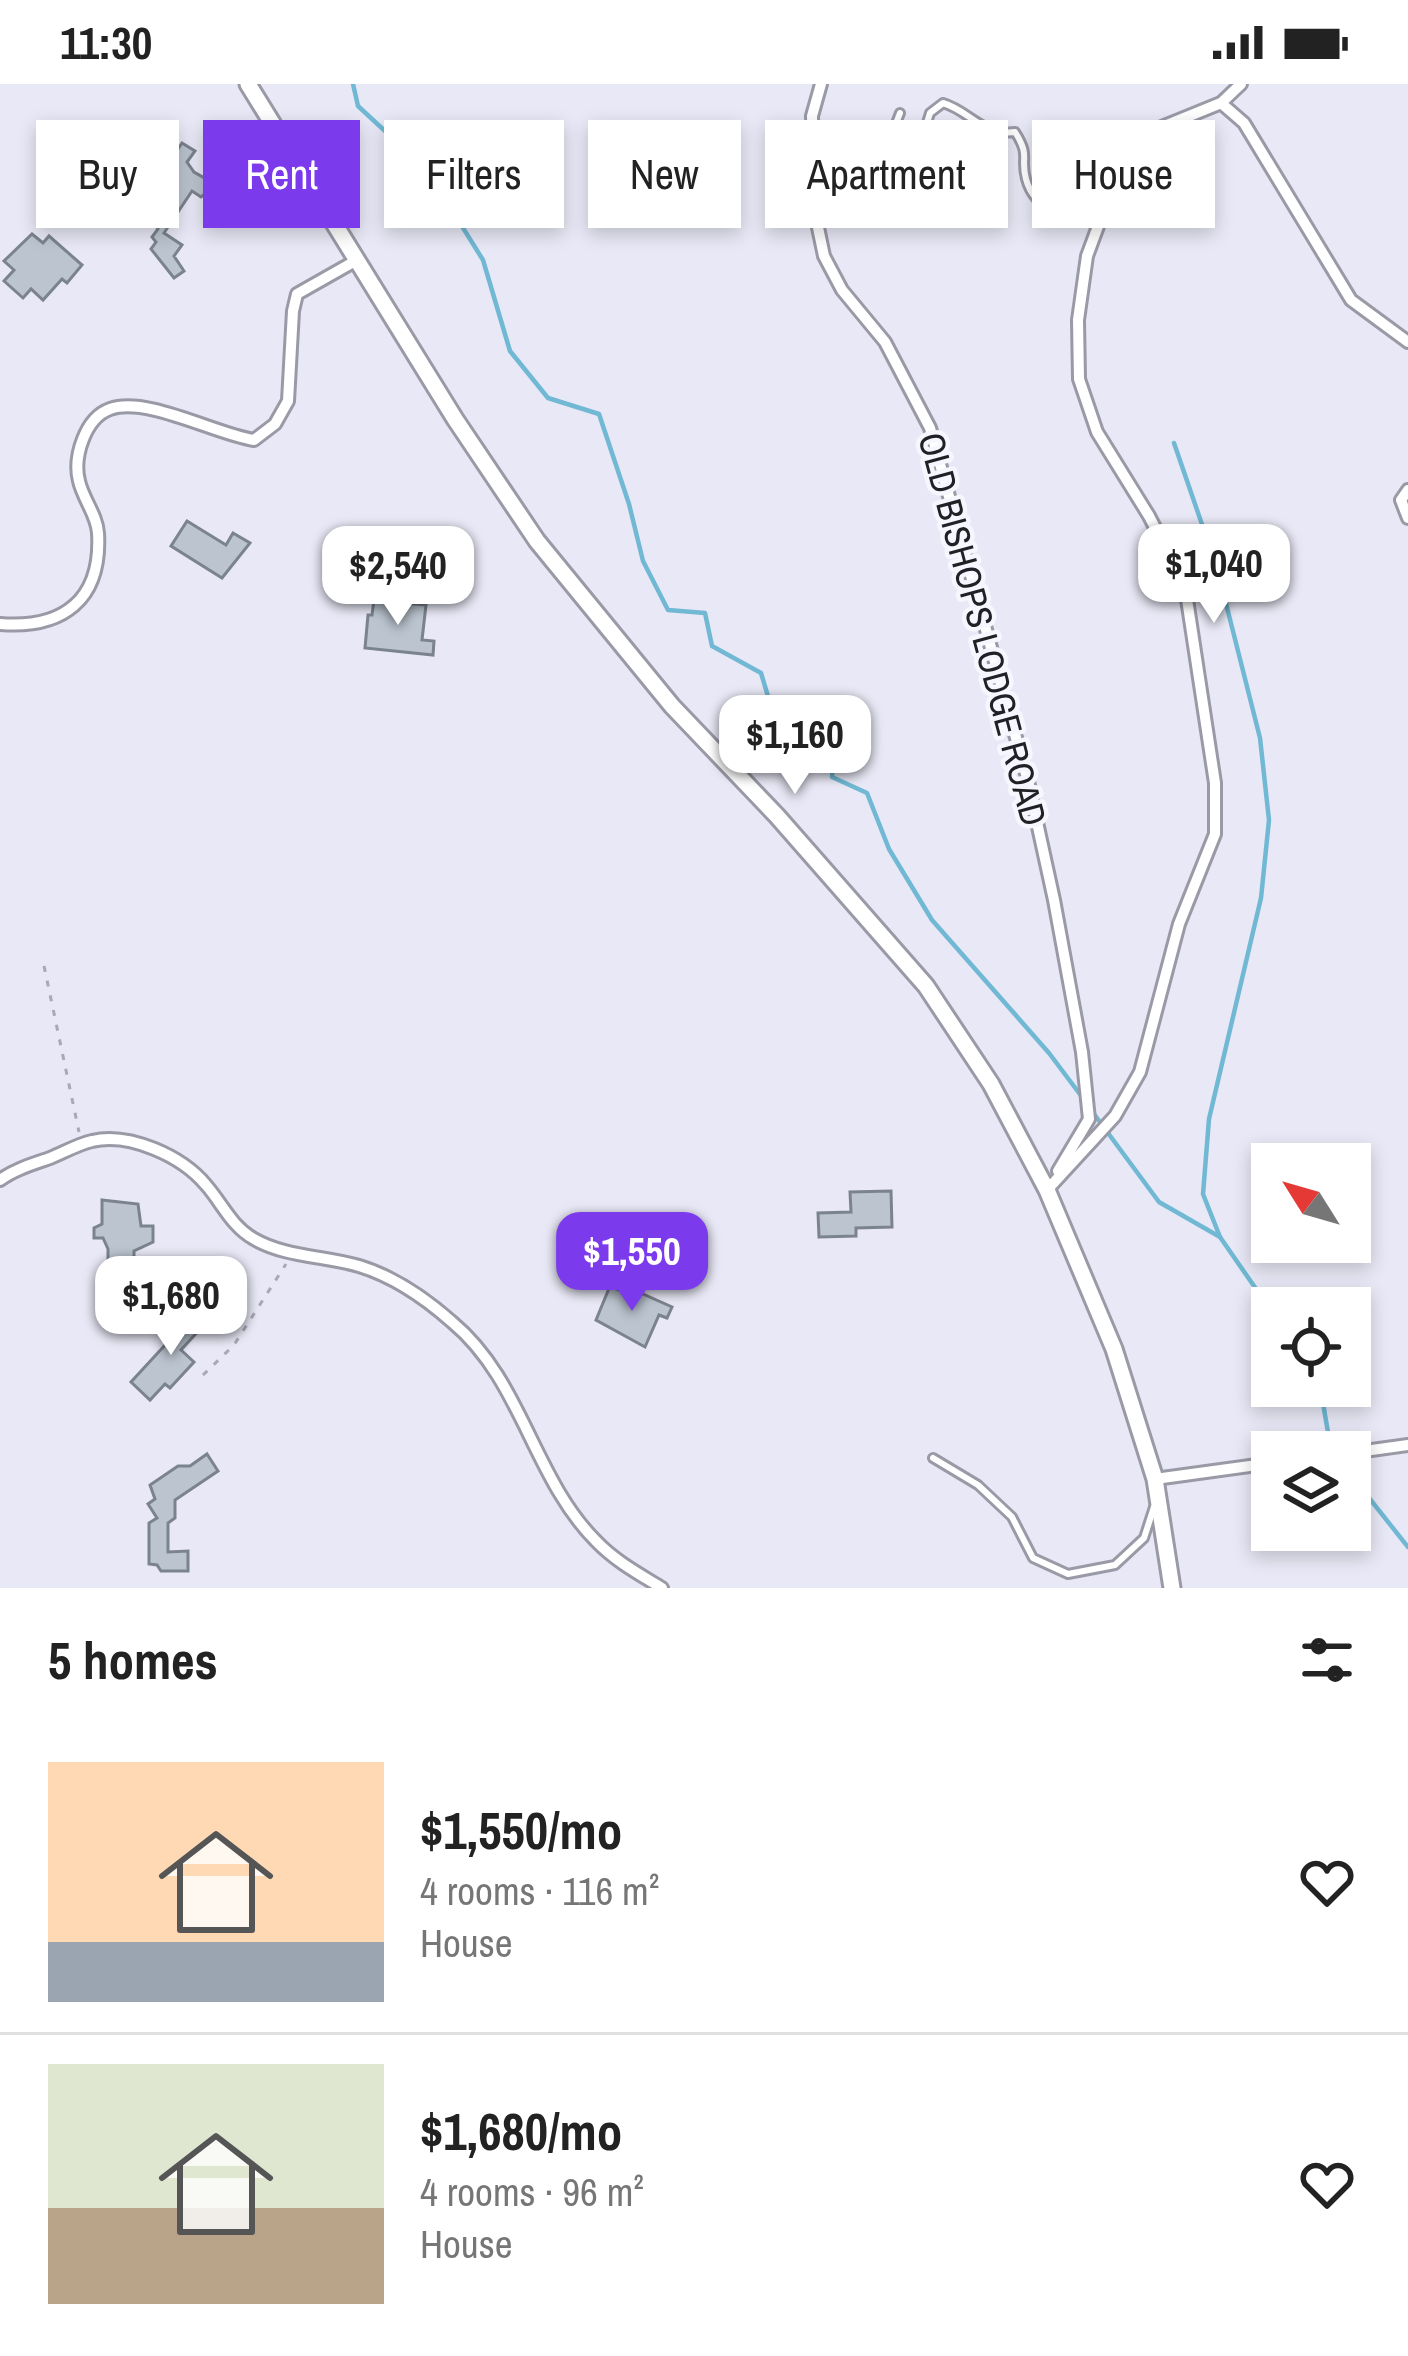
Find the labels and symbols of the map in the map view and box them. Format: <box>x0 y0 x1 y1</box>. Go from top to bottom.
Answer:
street label: OLD BISHOPS LODGE ROAD <box>907 427 1059 831</box>
pin: $1,040 <box>1116 524 1312 626</box>
pin: $2,540 <box>300 526 496 628</box>
pin: $1,160 <box>697 695 893 797</box>
north arrow <box>1251 1143 1371 1263</box>
pin: $1,550 <box>534 1212 730 1314</box>
pin: $1,680 <box>73 1256 269 1358</box>

